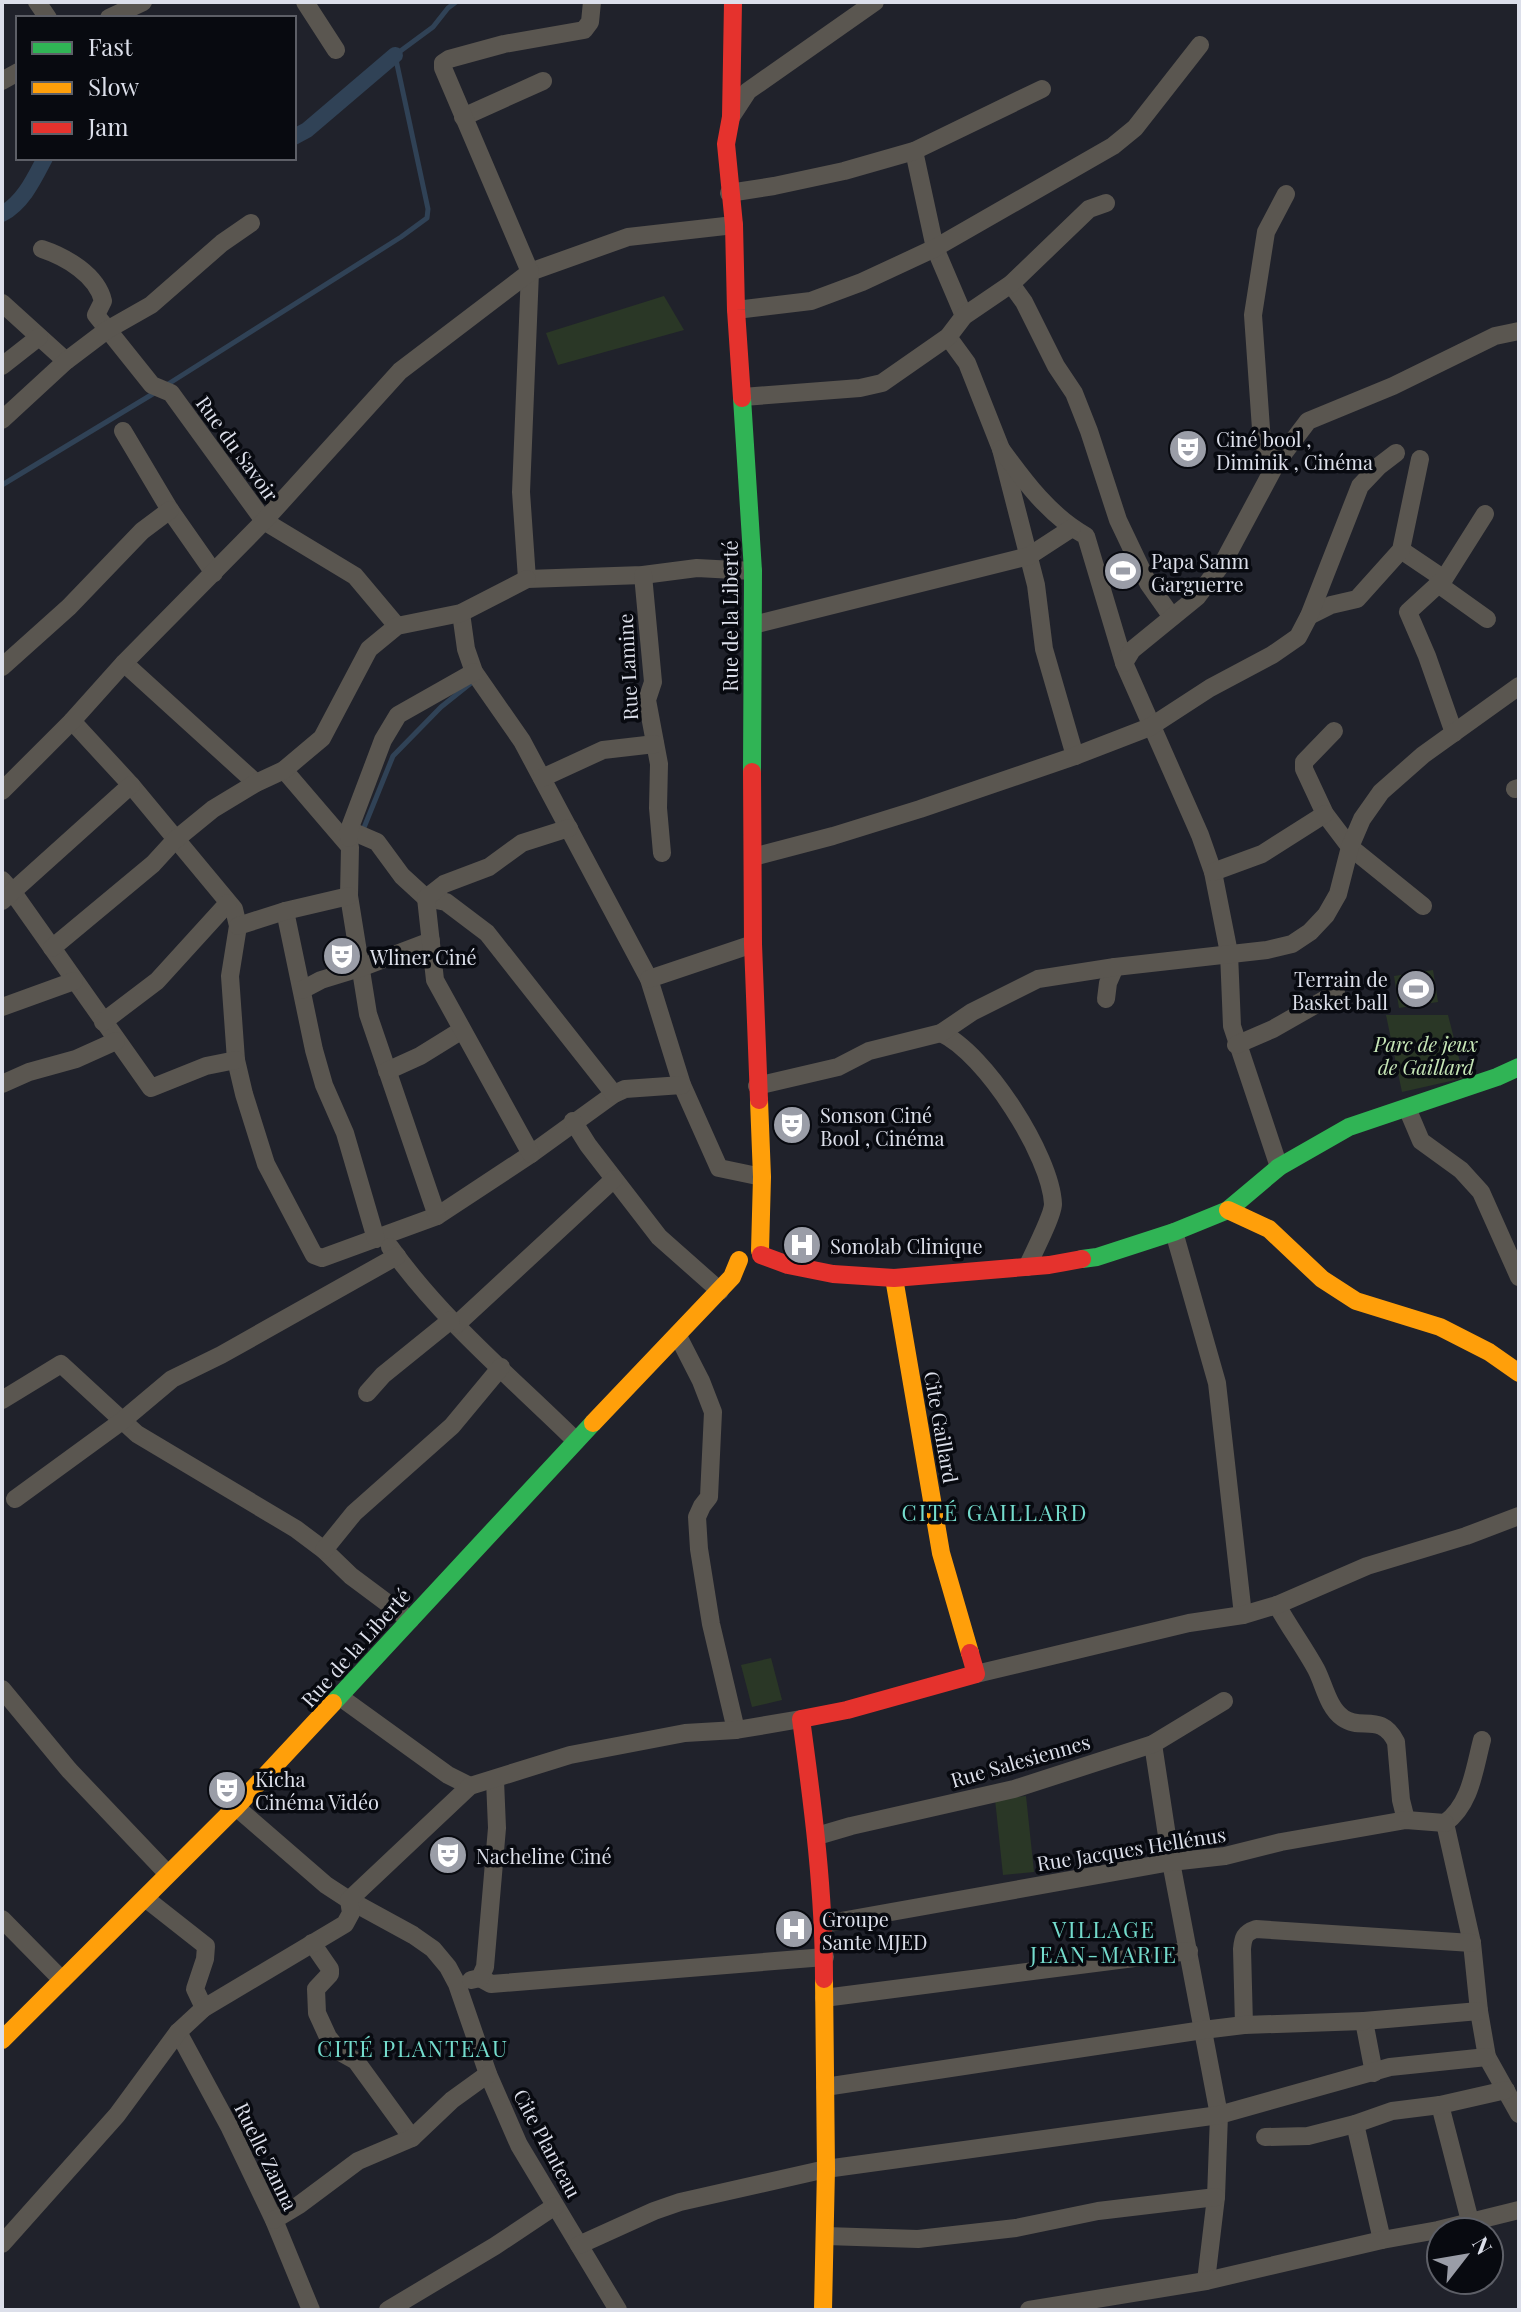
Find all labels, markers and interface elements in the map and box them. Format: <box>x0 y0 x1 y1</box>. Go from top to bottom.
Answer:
legend <box>16 16 296 160</box>
text: Fast <box>88 30 133 62</box>
text: Slow <box>88 70 140 102</box>
text: Jam <box>87 110 129 142</box>
street label: Rue du Savoir <box>191 390 285 506</box>
place label: Ciné bool , Diminik , Cinéma <box>1216 425 1373 475</box>
theatre icon: Ciné bool , Diminik , Cinéma <box>1167 428 1209 470</box>
street label: Rue de la Liberté <box>716 540 743 692</box>
place label: Papa Sanm Garguerre <box>1151 547 1250 597</box>
sports icon: Papa Sanm Garguerre <box>1102 550 1144 592</box>
street label: Rue Lamine <box>611 613 643 721</box>
theatre icon: Wliner Ciné <box>321 935 363 977</box>
place label: Wliner Ciné <box>369 943 477 970</box>
place label: Terrain de Basket ball <box>1292 965 1388 1015</box>
sports icon: Terrain de Basket ball <box>1395 968 1437 1010</box>
park label: Parc de jeux de Gaillard <box>1373 1030 1479 1080</box>
place label: Sonson Ciné Bool , Cinéma <box>820 1101 945 1151</box>
theatre icon: Sonson Ciné Bool , Cinéma <box>771 1104 813 1146</box>
hospital icon: Sonolab Clinique <box>781 1224 823 1266</box>
place label: Sonolab Clinique <box>830 1232 983 1259</box>
street label: Cite Gaillard <box>919 1369 965 1485</box>
district label: CITÉ GAILLARD <box>902 1497 1088 1527</box>
street label: Rue de la Liberté <box>294 1582 416 1712</box>
street label: Rue Salesiennes <box>947 1727 1093 1793</box>
place label: Kicha Cinéma Vidéo <box>255 1765 379 1815</box>
theatre icon: Kicha Cinéma Vidéo <box>206 1769 248 1811</box>
street label: Rue Jacques Hellénus <box>1035 1820 1227 1876</box>
theatre icon: Nacheline Ciné <box>427 1834 469 1876</box>
place label: Nacheline Ciné <box>476 1842 612 1869</box>
place label: Groupe Sante MJED <box>822 1905 927 1955</box>
hospital icon: Groupe Sante MJED <box>773 1908 815 1950</box>
district label: VILLAGE JEAN-MARIE <box>1029 1914 1178 1969</box>
district label: CITÉ PLANTEAU <box>317 2033 509 2063</box>
street label: Cite Planteau <box>508 2084 588 2203</box>
street label: Ruelle Zanna <box>229 2098 305 2214</box>
north arrow <box>1425 2216 1505 2296</box>
text: N <box>1466 2231 1500 2260</box>

